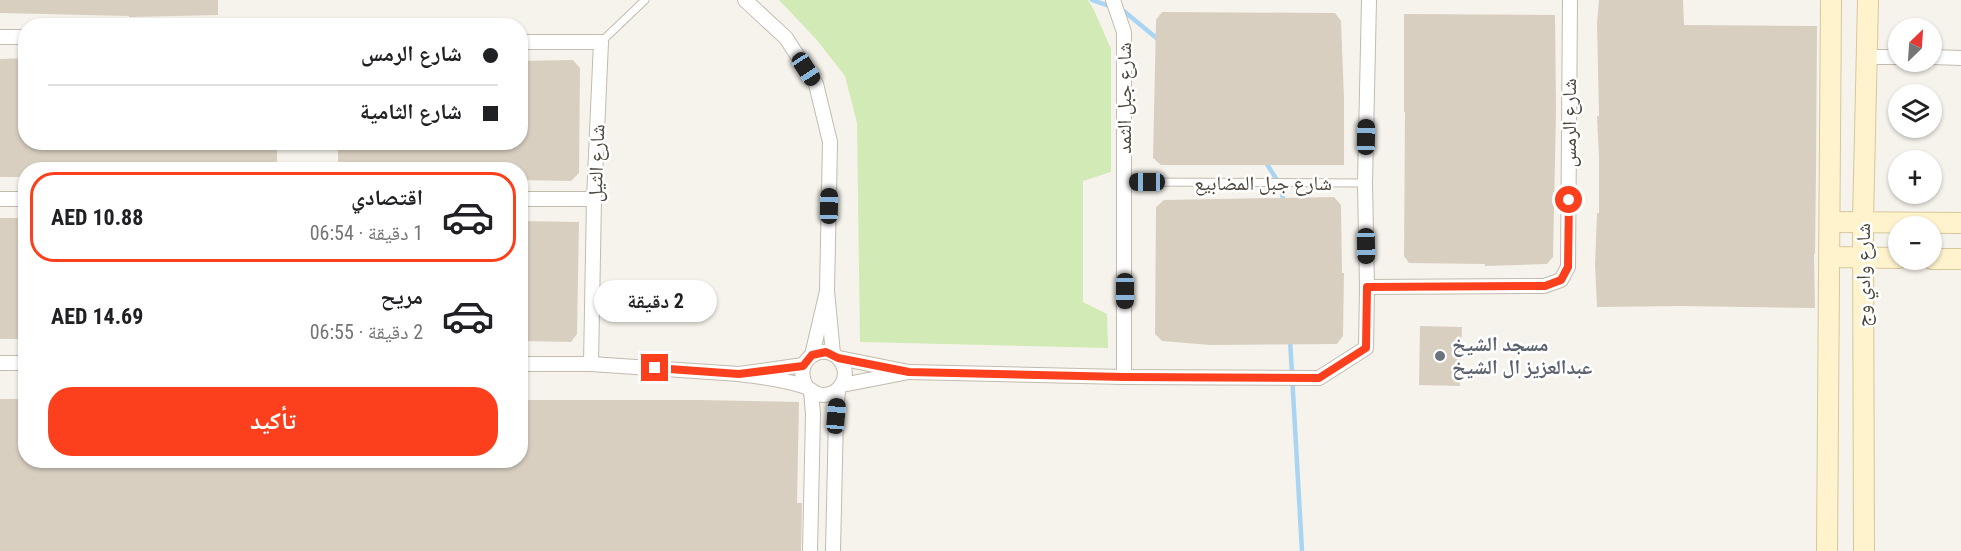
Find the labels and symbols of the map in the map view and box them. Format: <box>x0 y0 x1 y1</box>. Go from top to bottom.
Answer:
north arrow <box>1888 18 1942 72</box>
street label: شارع جبل الثمد <box>1112 42 1137 154</box>
car <box>789 49 823 89</box>
street label: شارع الرمس <box>1557 78 1582 168</box>
car <box>1357 119 1375 155</box>
street label: شارع الثيل <box>583 124 610 202</box>
street label: شارع جبل المضابيع <box>1194 171 1332 196</box>
car <box>1129 173 1165 191</box>
route start <box>1555 186 1582 213</box>
car <box>820 188 838 224</box>
street label: شارع وادي وج <box>1851 223 1879 327</box>
car <box>1357 228 1375 264</box>
car <box>1116 273 1134 309</box>
callout: 2 دقيقة <box>594 281 716 323</box>
place label: مسجد الشيخ عبدالعزيز ال الشيخ <box>1452 332 1592 380</box>
marker: مسجد الشيخ عبدالعزيز ال الشيخ <box>1433 349 1447 363</box>
route end <box>641 354 668 381</box>
car <box>825 397 847 435</box>

